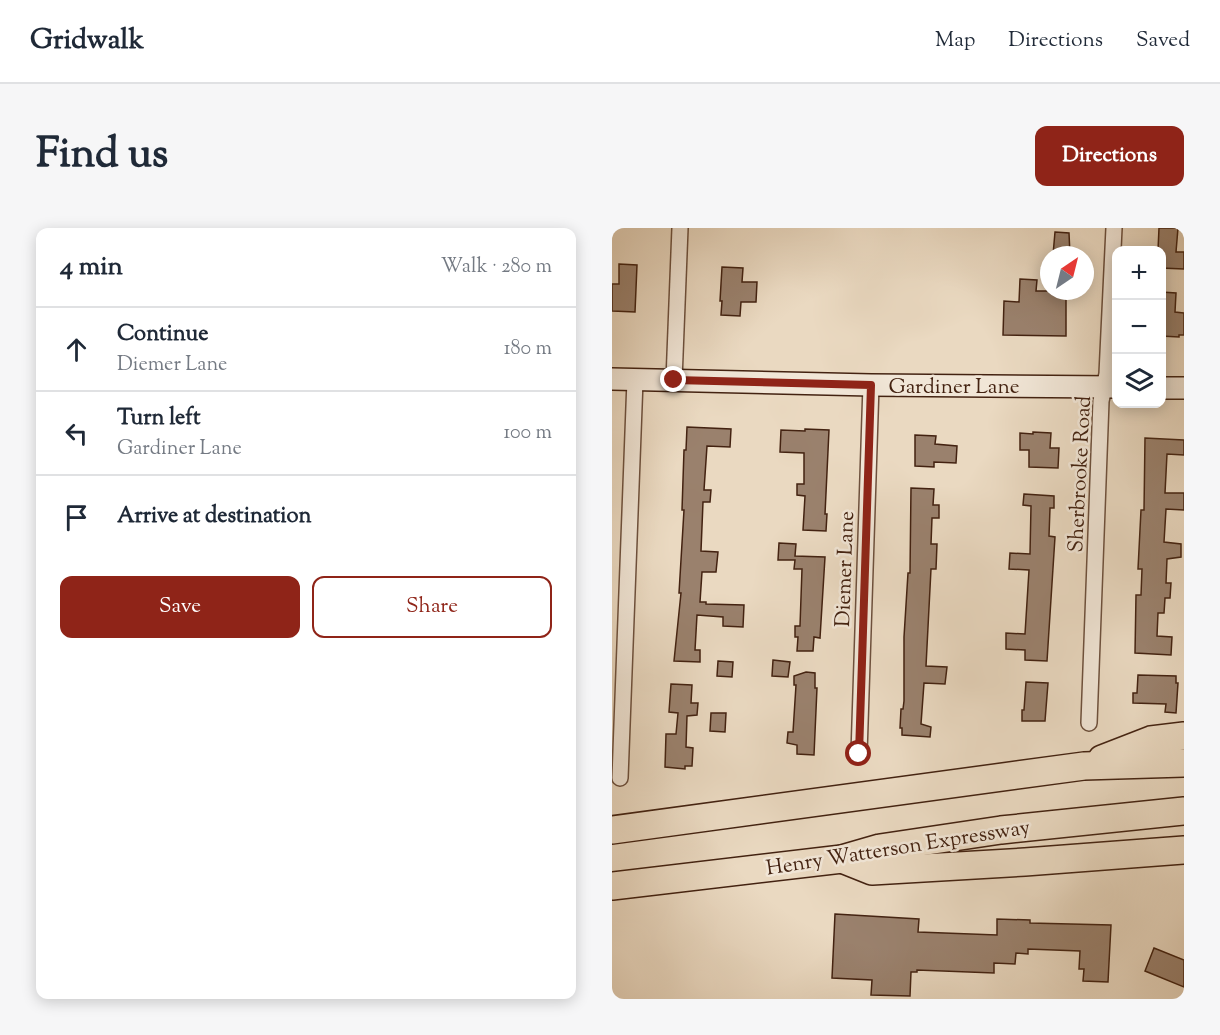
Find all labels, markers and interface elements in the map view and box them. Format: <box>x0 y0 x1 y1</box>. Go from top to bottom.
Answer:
text: Gridwalk <box>30 21 144 61</box>
text: Map <box>935 26 975 56</box>
text: Directions <box>1008 26 1103 56</box>
text: Saved <box>1136 26 1190 56</box>
text: Find us <box>36 126 168 186</box>
button: Directions <box>1035 126 1184 186</box>
north arrow <box>1040 246 1094 300</box>
map controls <box>1112 246 1166 408</box>
button: + <box>1112 246 1166 300</box>
text: 4 min <box>60 249 123 286</box>
text: Walk · 280 m <box>441 253 552 282</box>
button: − <box>1112 300 1166 354</box>
text: Continue <box>117 319 208 351</box>
icon: ahead <box>60 333 93 366</box>
text: 180 m <box>504 335 552 364</box>
text: Diemer Lane <box>117 351 227 380</box>
button: layers <box>1112 354 1166 408</box>
route end <box>660 366 686 392</box>
street label: Gardiner Lane <box>889 373 1019 403</box>
street label: Sherbrooke Road <box>1062 395 1100 553</box>
text: Turn left <box>117 403 200 435</box>
icon: left <box>60 417 93 450</box>
text: 100 m <box>503 419 552 448</box>
text: Gardiner Lane <box>117 435 242 464</box>
icon: arrive <box>60 501 93 534</box>
text: Arrive at destination <box>117 501 312 533</box>
street label: Diemer Lane <box>829 511 863 628</box>
button: Save <box>60 576 300 638</box>
button: Share <box>312 576 552 638</box>
route start <box>845 740 871 766</box>
street label: Henry Watterson Expressway <box>764 813 1033 885</box>

